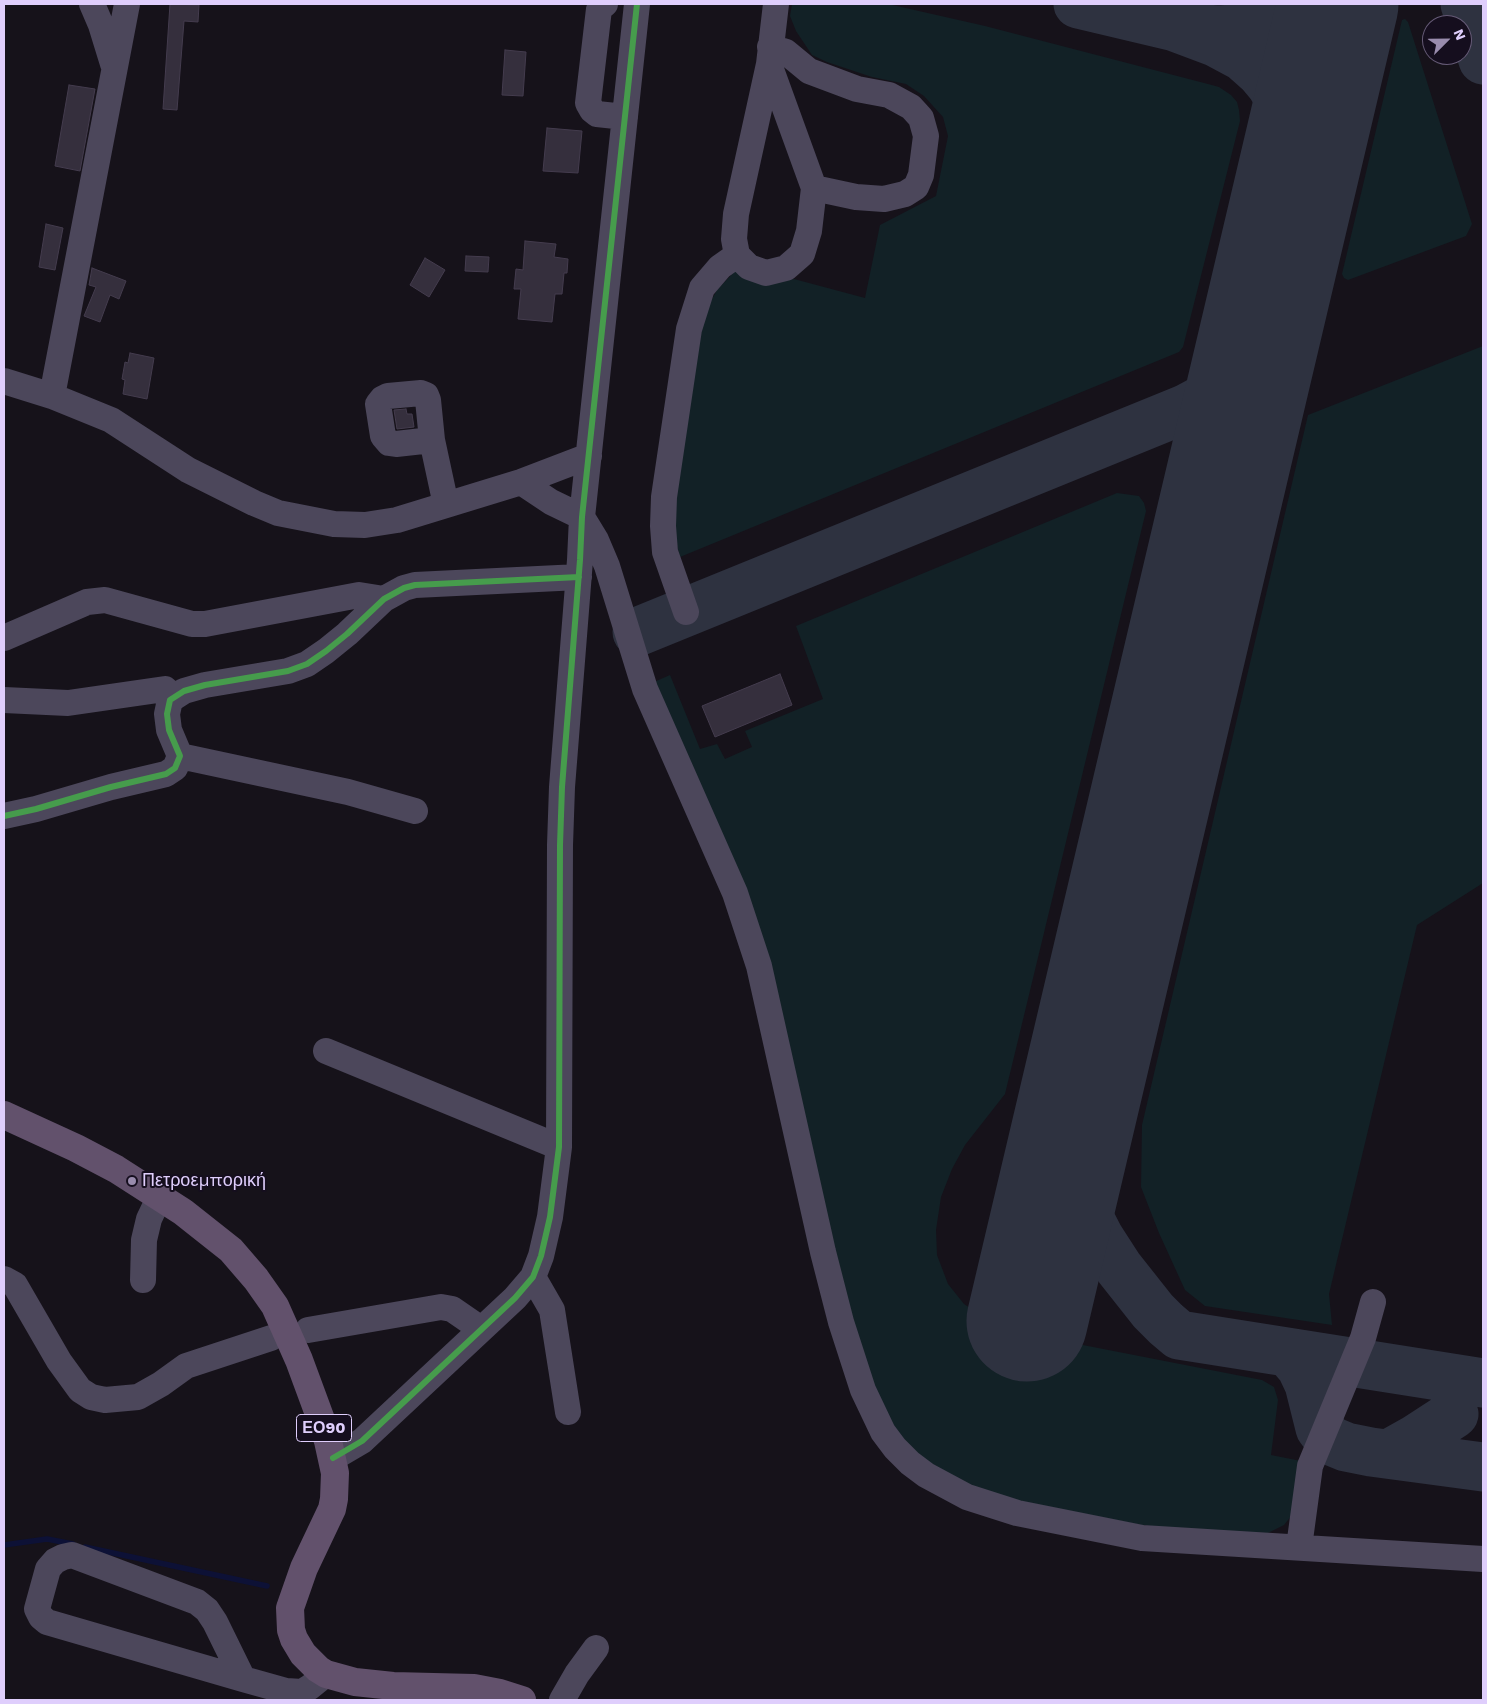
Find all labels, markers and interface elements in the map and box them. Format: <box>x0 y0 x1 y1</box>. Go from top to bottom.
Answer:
north arrow <box>1422 15 1472 65</box>
text: N <box>1450 27 1469 42</box>
place label: Πετροεμπορική <box>142 1170 266 1192</box>
marker: Πετροεμπορική <box>126 1175 138 1187</box>
road number: ΕΟ90 <box>296 1415 352 1442</box>

